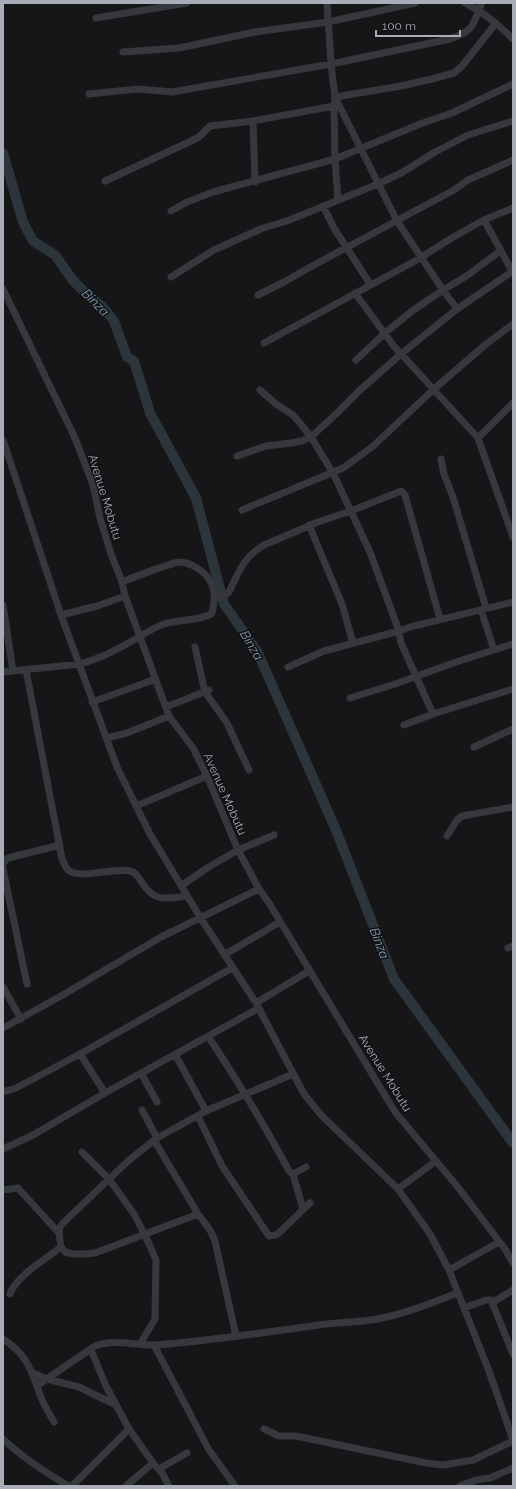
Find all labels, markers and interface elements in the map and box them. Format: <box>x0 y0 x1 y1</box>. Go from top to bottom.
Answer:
scale bar <box>376 12 460 38</box>
text: 100 m <box>382 19 416 33</box>
water label: Binza <box>79 286 112 319</box>
street label: Avenue Mobutu <box>85 453 125 541</box>
water label: Binza <box>237 628 266 663</box>
street label: Avenue Mobutu <box>201 751 249 837</box>
water label: Binza <box>367 926 392 961</box>
street label: Avenue Mobutu <box>356 1032 414 1114</box>

